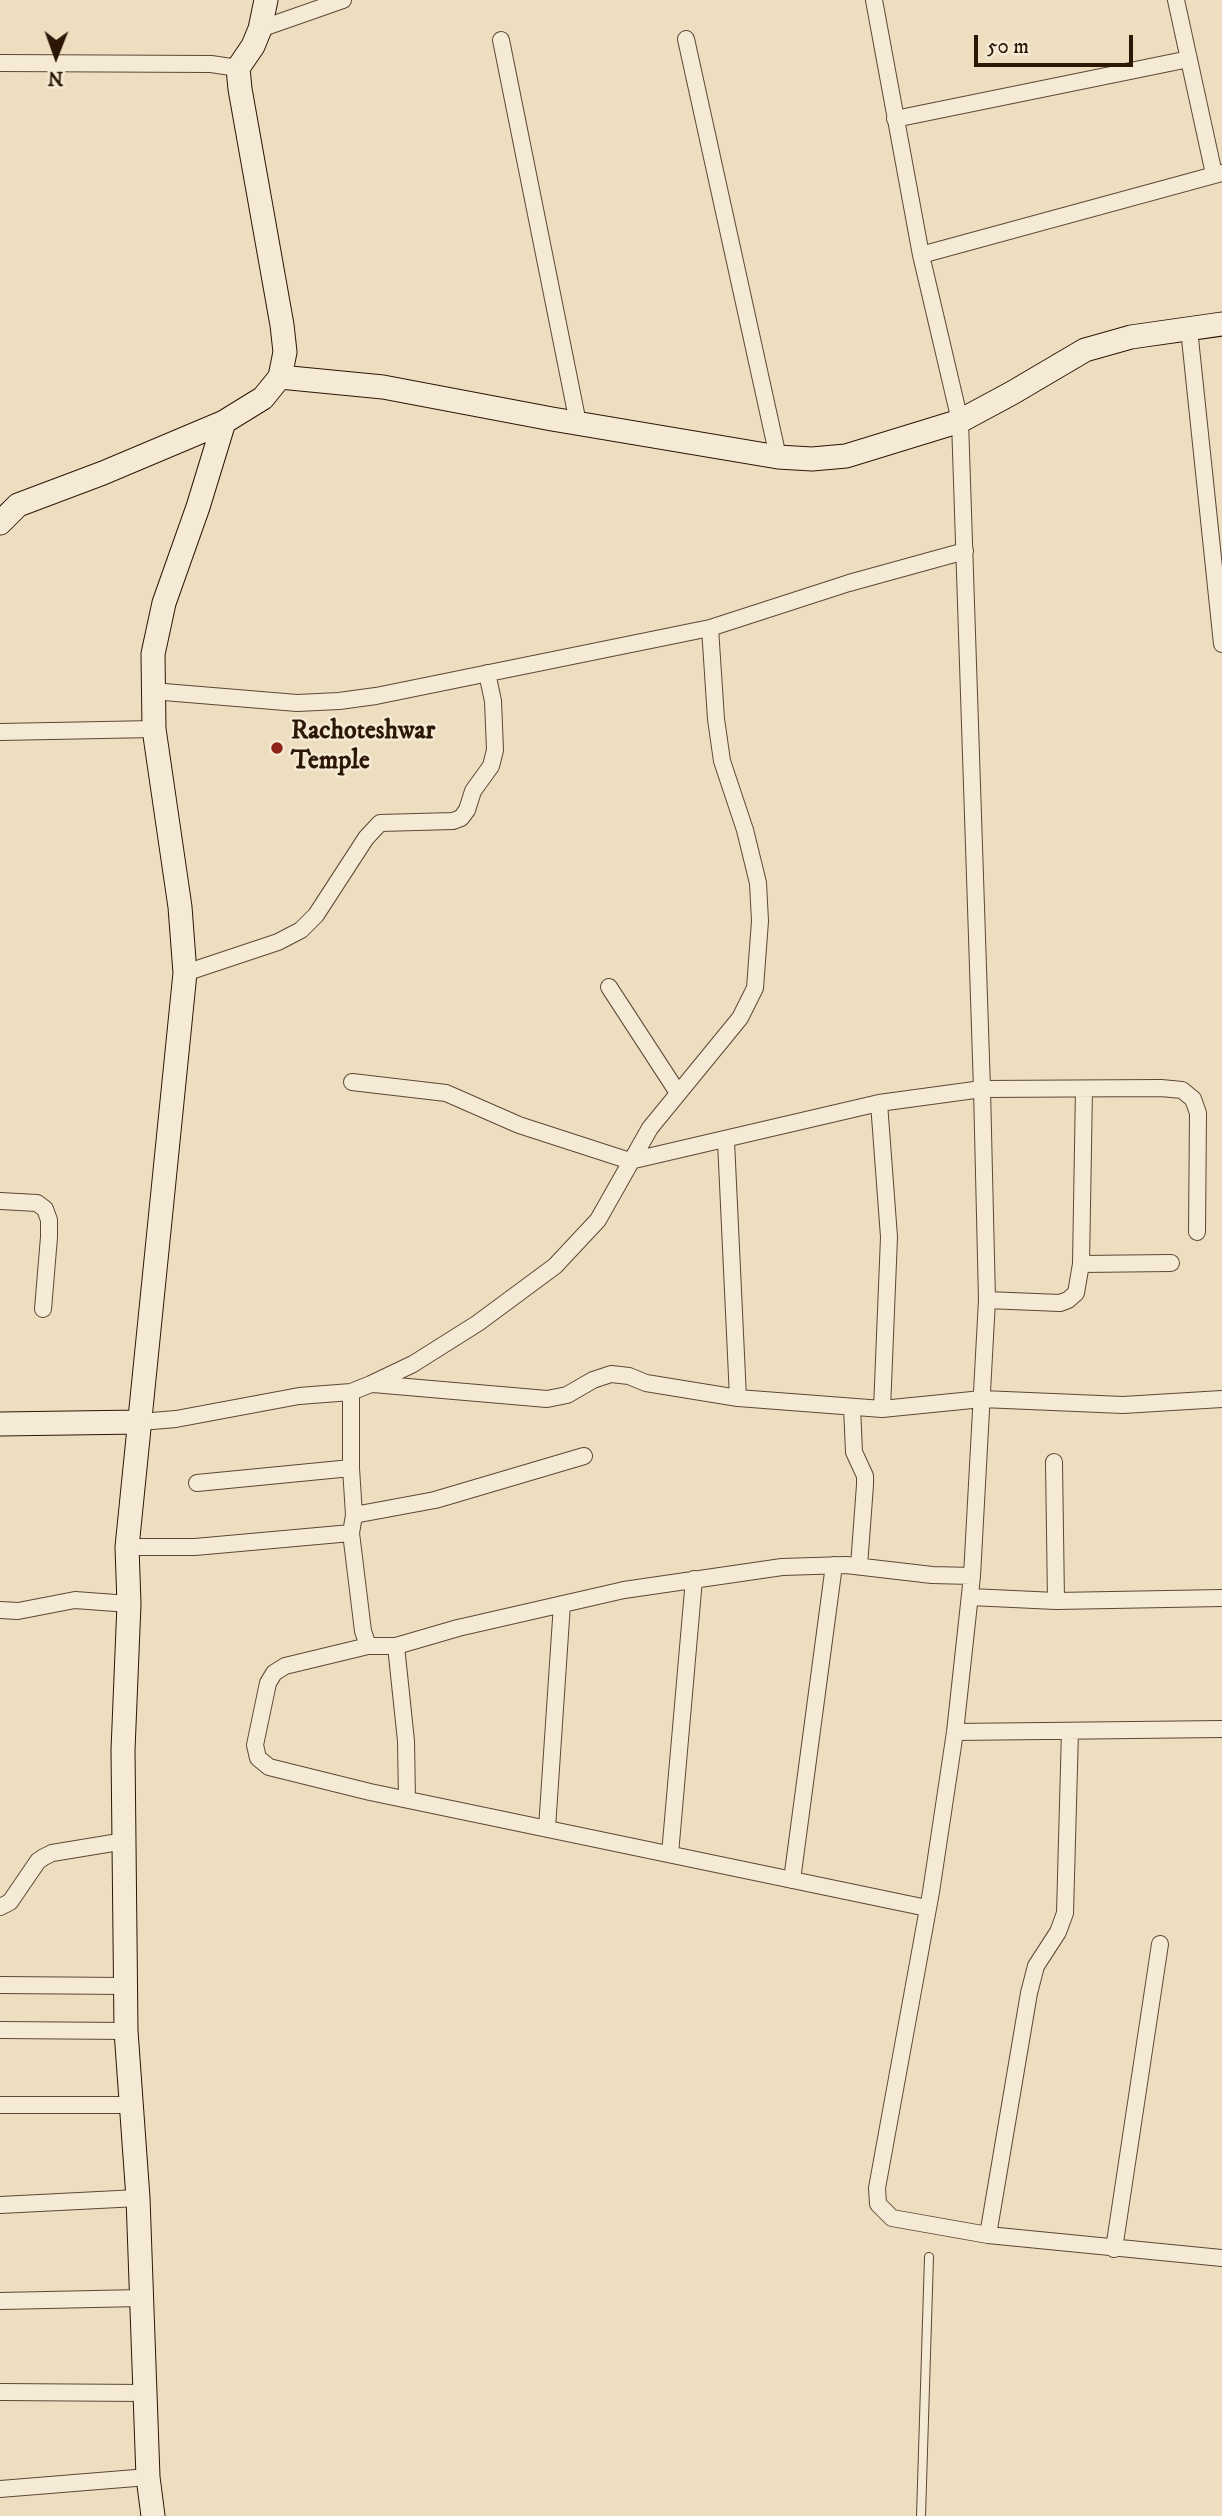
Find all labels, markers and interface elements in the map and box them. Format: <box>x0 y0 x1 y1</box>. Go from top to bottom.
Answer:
north arrow <box>21 21 91 91</box>
scale bar <box>977 21 1136 65</box>
text: 50 m <box>987 34 1029 60</box>
text: N <box>48 66 64 89</box>
place label: Rachoteshwar Temple <box>291 717 435 778</box>
marker: Rachoteshwar Temple <box>269 740 285 756</box>

